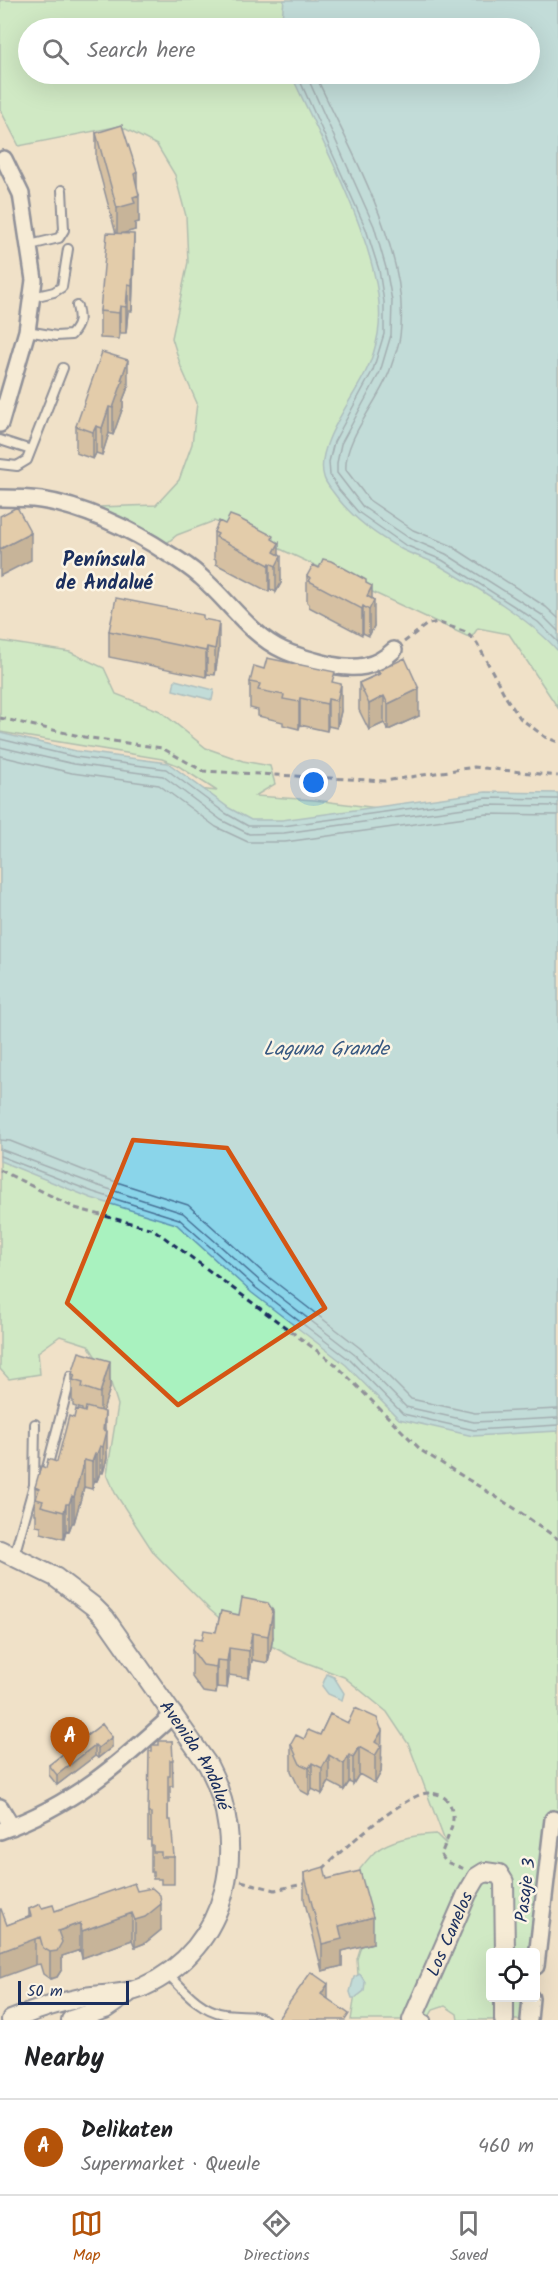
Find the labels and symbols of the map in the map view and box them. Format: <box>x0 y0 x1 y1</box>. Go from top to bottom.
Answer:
district label: Península de Andalué <box>55 545 153 600</box>
your location <box>299 768 328 797</box>
water label: Laguna Grande <box>263 1034 391 1066</box>
street label: Avenida Andalué <box>151 1695 237 1815</box>
pin: A <box>50 1718 90 1767</box>
street label: Pasaje 3 <box>508 1856 545 1924</box>
street label: Los Canelos <box>420 1887 482 1982</box>
scale bar <box>18 1978 129 2006</box>

